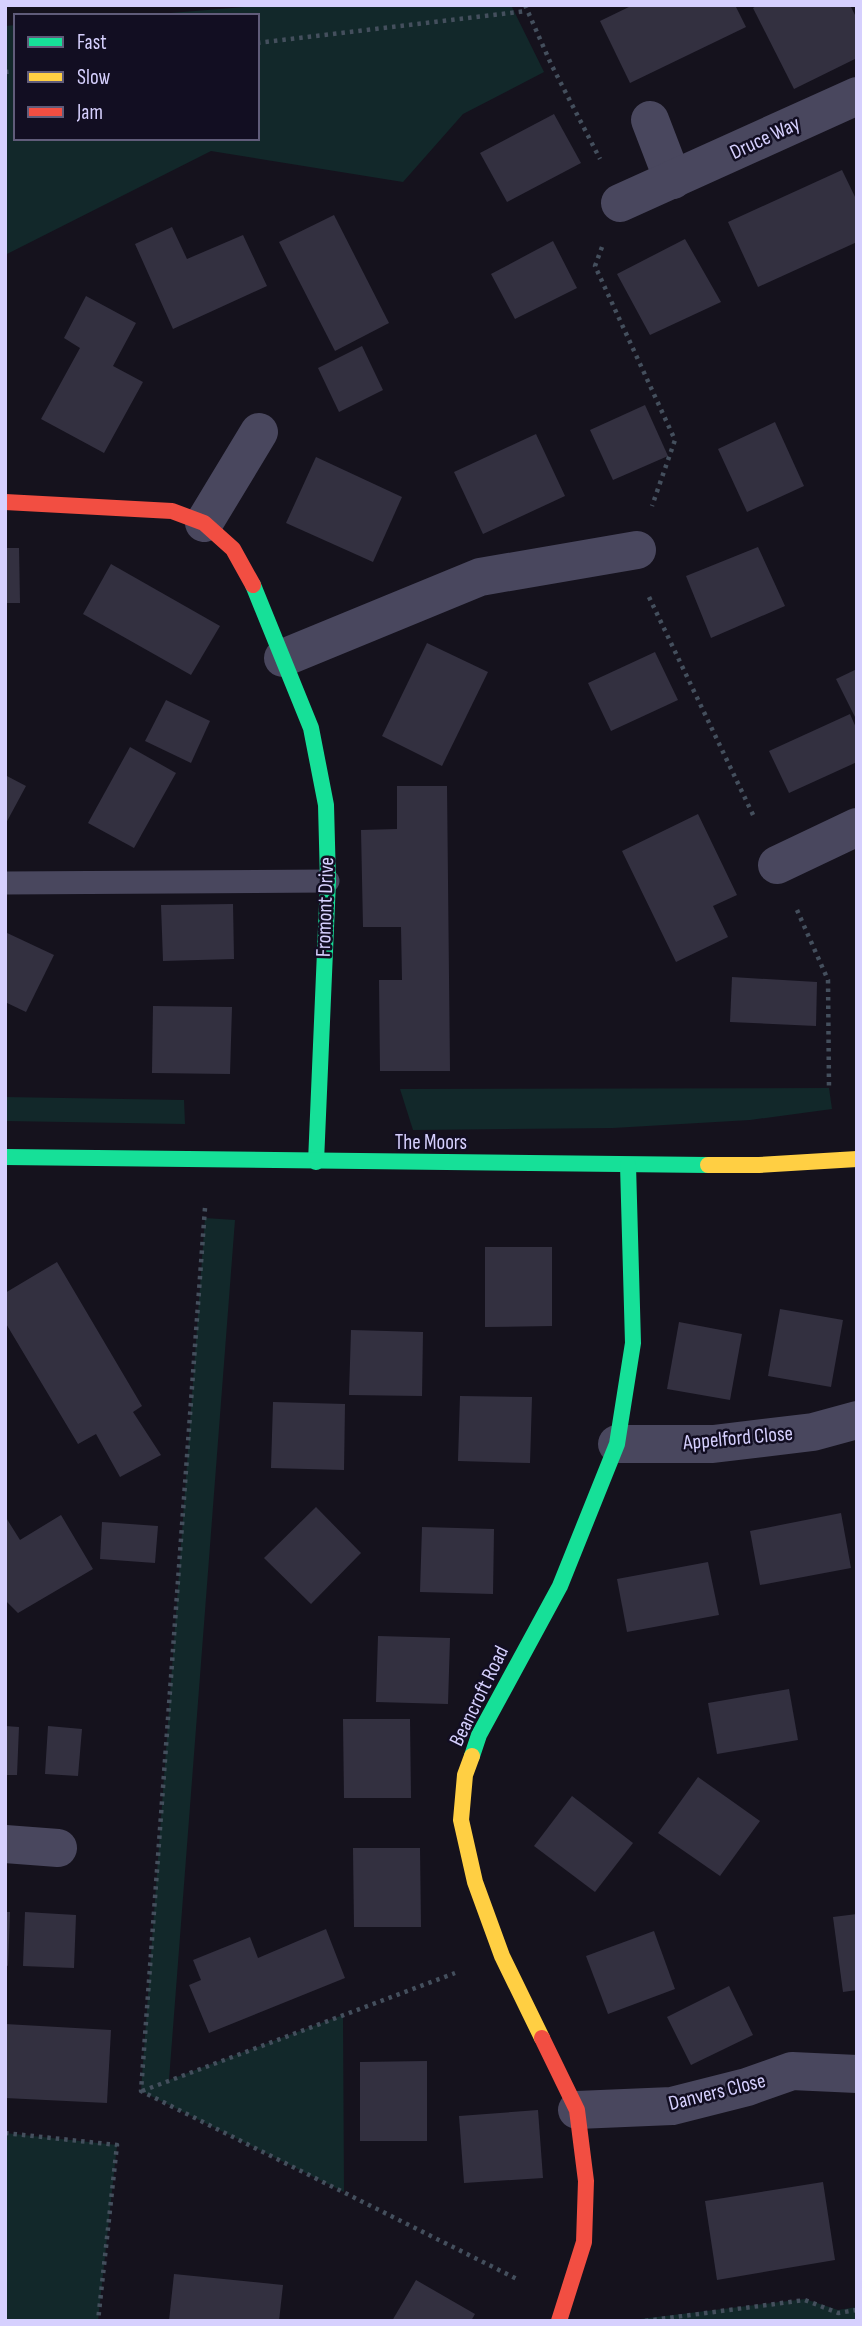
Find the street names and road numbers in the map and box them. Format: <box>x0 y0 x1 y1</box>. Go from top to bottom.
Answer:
street label: Druce Way <box>726 111 804 165</box>
street label: Fromont Drive <box>311 857 339 957</box>
street label: The Moors <box>395 1130 467 1155</box>
street label: Appelford Close <box>681 1421 794 1455</box>
street label: Beancroft Road <box>444 1642 514 1750</box>
street label: Danvers Close <box>666 2068 768 2116</box>

